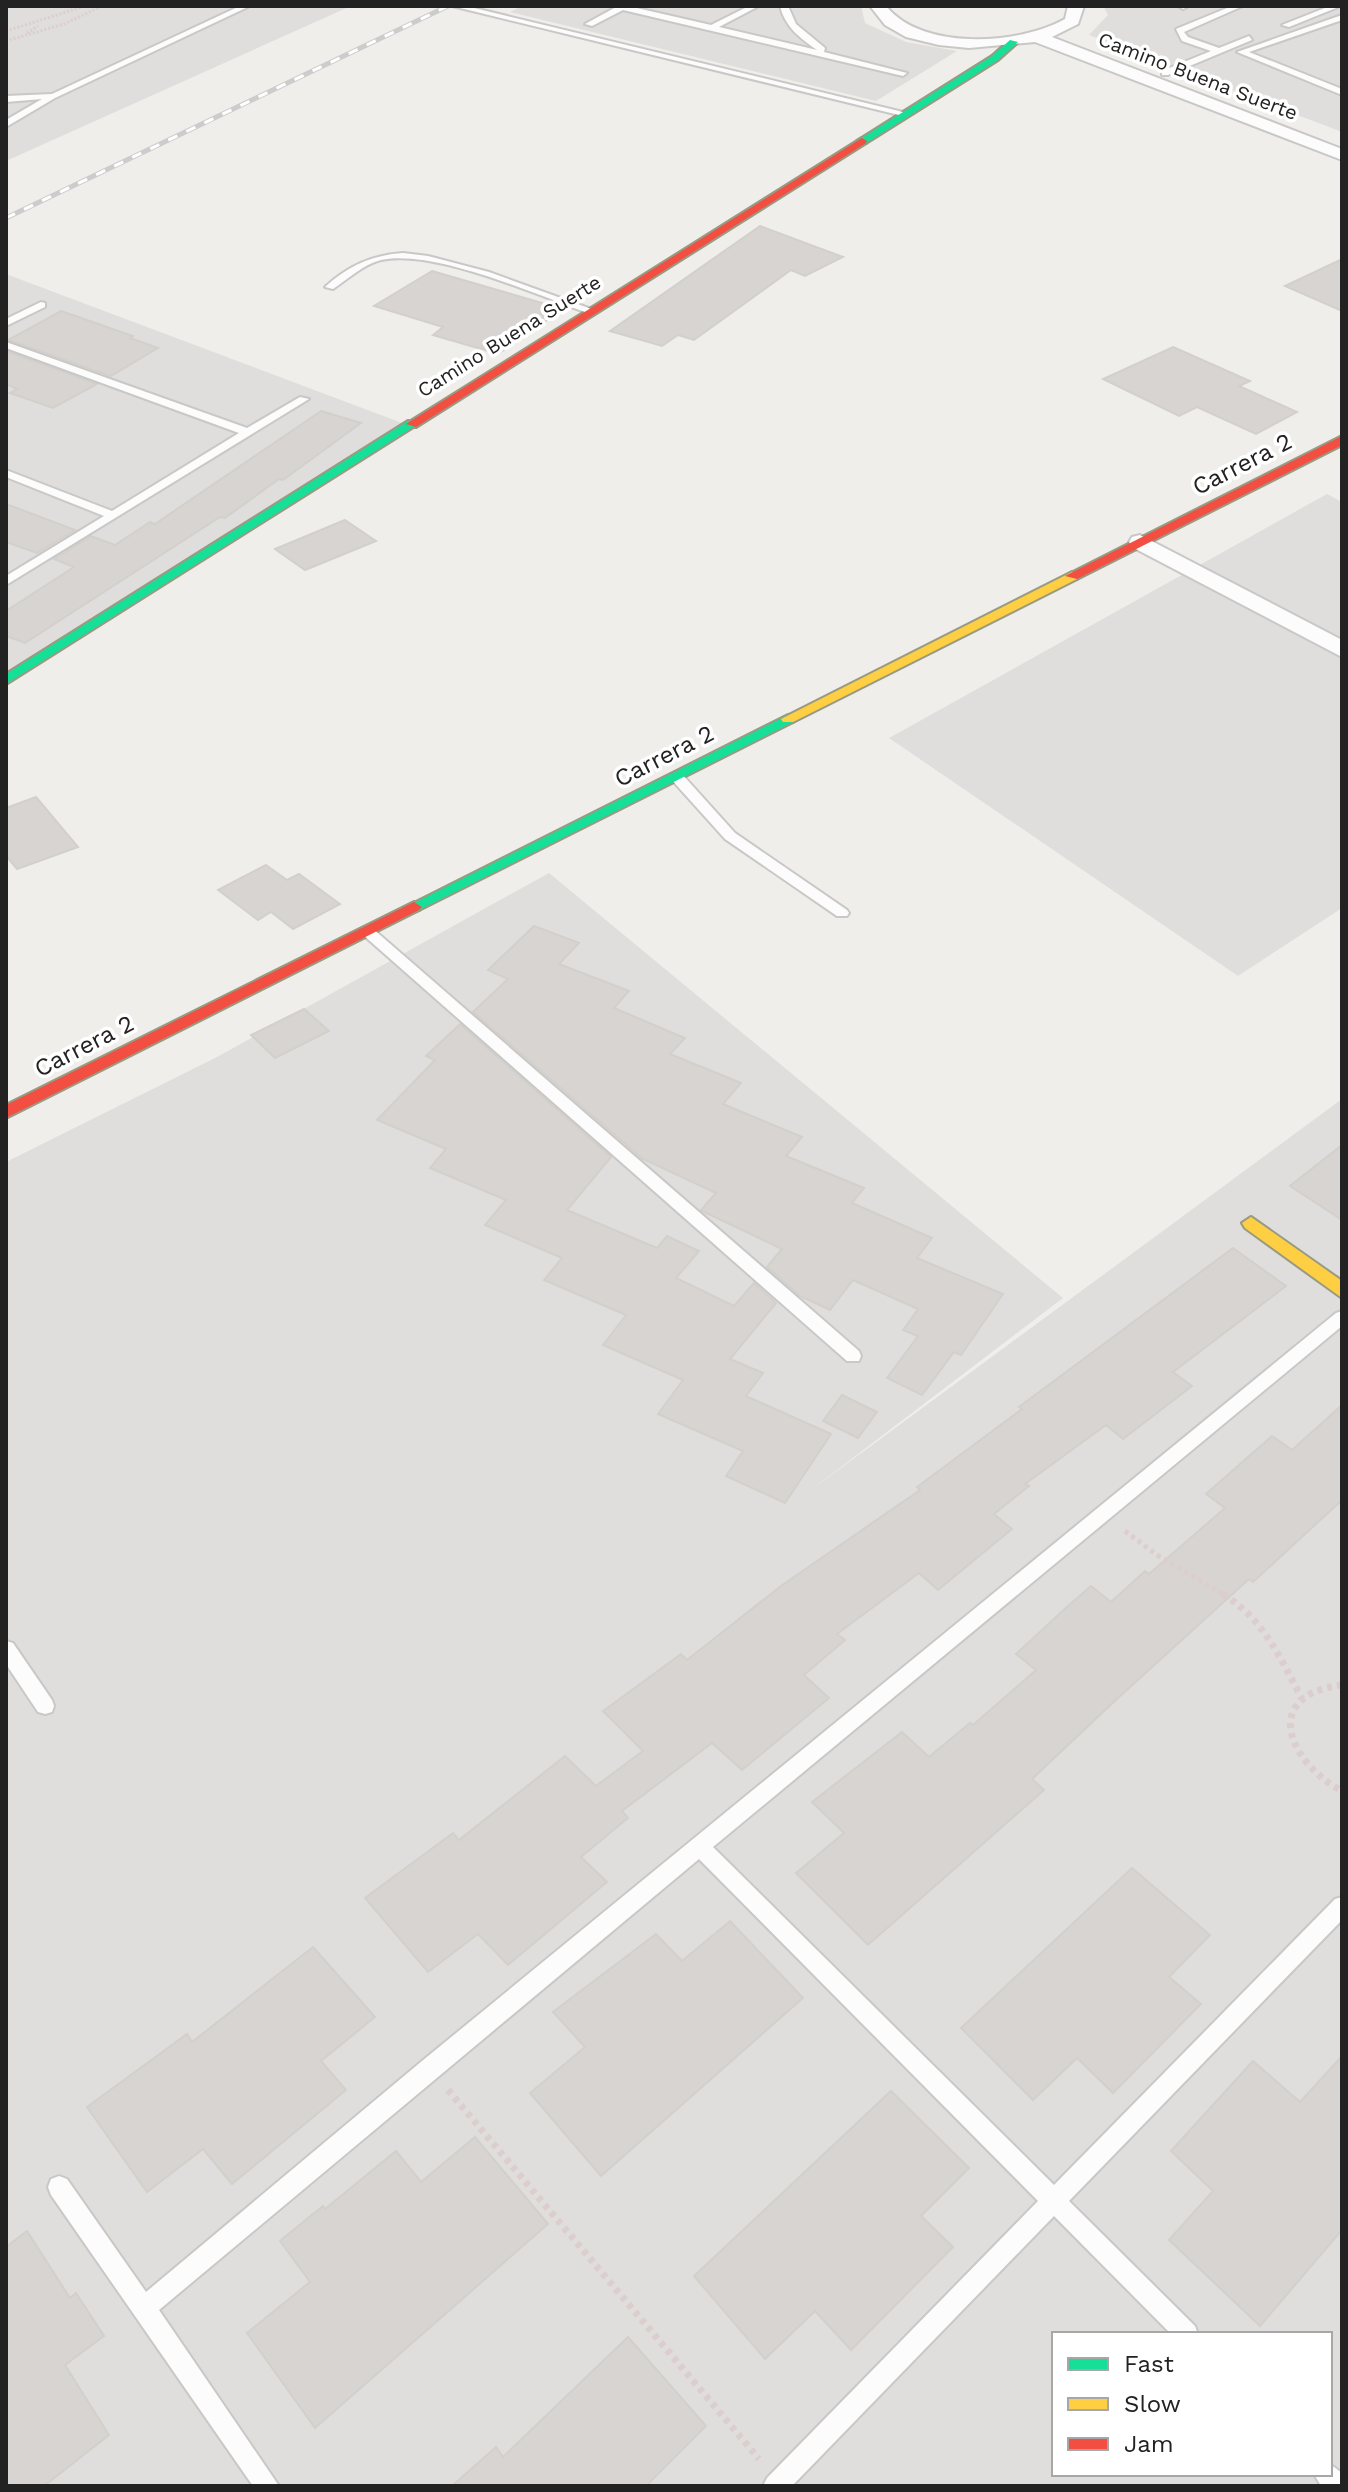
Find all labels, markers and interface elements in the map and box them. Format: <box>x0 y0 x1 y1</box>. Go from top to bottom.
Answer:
street label: Camino Buena Suerte <box>1095 27 1301 125</box>
street label: Camino Buena Suerte <box>413 270 605 402</box>
street label: Carrera 2 <box>1188 427 1296 501</box>
street label: Carrera 2 <box>610 719 718 793</box>
street label: Carrera 2 <box>30 1009 138 1083</box>
legend <box>1052 2332 1332 2476</box>
text: Fast <box>1124 2350 1174 2378</box>
text: Slow <box>1124 2390 1181 2418</box>
text: Jam <box>1124 2430 1174 2458</box>

